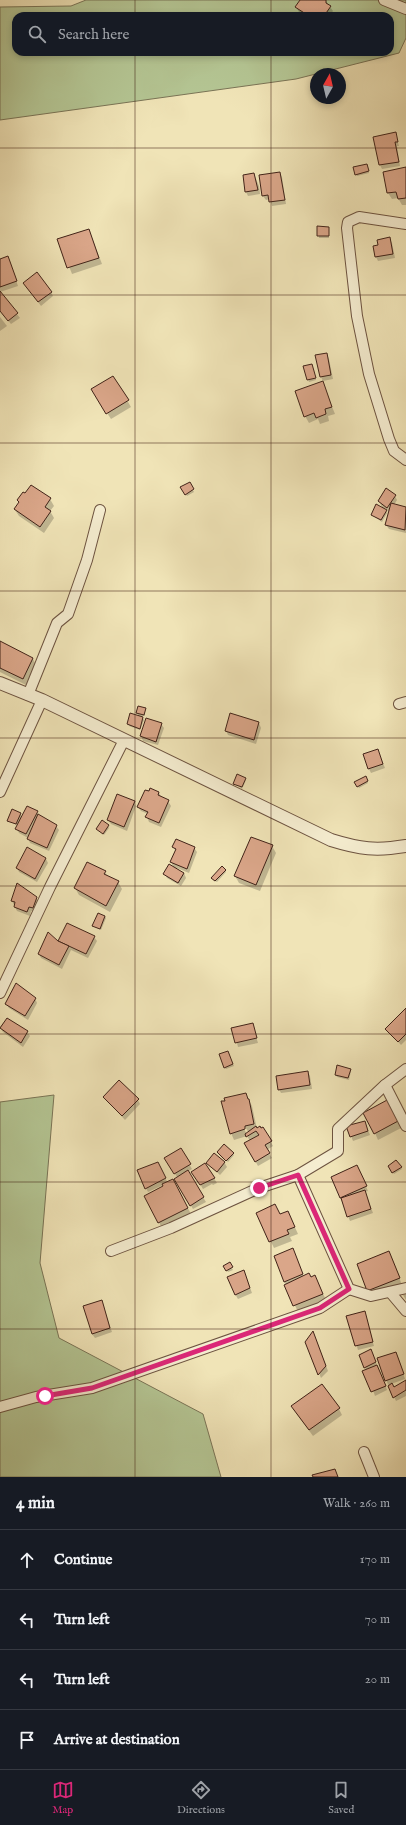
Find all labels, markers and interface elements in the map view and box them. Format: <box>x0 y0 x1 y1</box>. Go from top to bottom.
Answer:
search box <box>12 12 394 56</box>
icon: search <box>26 23 48 45</box>
text: Search here <box>58 25 129 44</box>
north arrow <box>310 68 346 104</box>
route end <box>250 1179 268 1197</box>
route start <box>36 1387 54 1405</box>
text: 4 min <box>16 1493 55 1514</box>
text: Walk · 260 m <box>323 1495 390 1512</box>
icon: ahead <box>16 1549 38 1571</box>
text: Continue <box>54 1550 112 1569</box>
text: 170 m <box>360 1551 390 1568</box>
icon: left <box>16 1609 38 1631</box>
text: Turn left <box>54 1610 110 1629</box>
text: 70 m <box>365 1611 390 1628</box>
icon: left <box>16 1669 38 1691</box>
text: Turn left <box>54 1670 110 1689</box>
text: 20 m <box>365 1671 390 1688</box>
icon: arrive <box>16 1729 38 1751</box>
text: Arrive at destination <box>54 1730 180 1749</box>
tab: Map <box>52 1779 74 1817</box>
tab: Directions <box>177 1779 225 1817</box>
tab: Saved <box>328 1779 354 1817</box>

